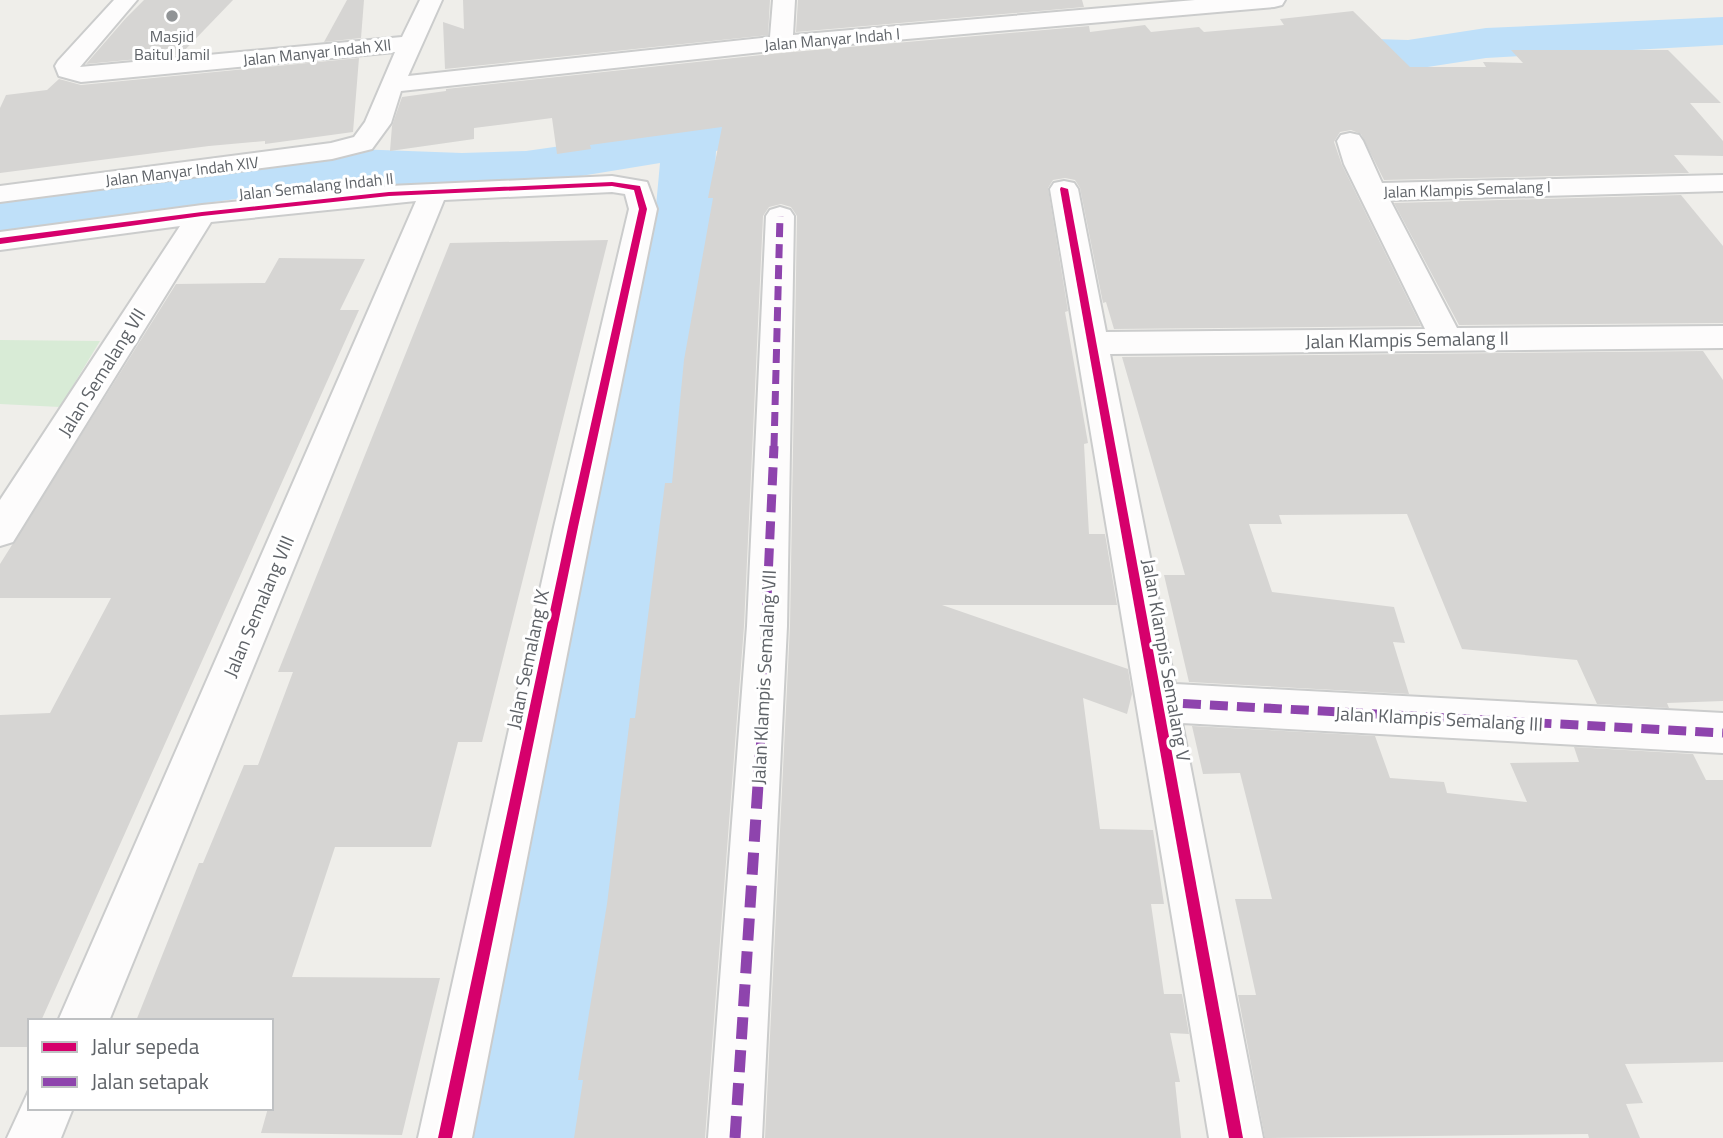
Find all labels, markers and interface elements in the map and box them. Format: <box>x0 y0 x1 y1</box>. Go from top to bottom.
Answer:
marker: Masjid Baitul Jamil <box>164 8 180 24</box>
street label: Jalan Manyar Indah I <box>763 21 901 57</box>
place label: Masjid Baitul Jamil <box>134 24 210 66</box>
street label: Jalan Manyar Indah XII <box>242 32 392 72</box>
street label: Jalan Manyar Indah XIV <box>104 150 260 192</box>
street label: Jalan Semalang Indah II <box>237 166 395 206</box>
street label: Jalan Klampis Semalang I <box>1383 174 1551 204</box>
street label: Jalan Semalang VII <box>50 302 152 442</box>
street label: Jalan Klampis Semalang II <box>1305 323 1509 355</box>
street label: Jalan Semalang VIII <box>215 530 301 682</box>
street label: Jalan Klampis Semalang V <box>1135 556 1199 764</box>
street label: Jalan Klampis Semalang VII <box>743 569 783 785</box>
street label: Jalan Semalang IX <box>498 586 556 731</box>
street label: Jalan Klampis Semalang III <box>1334 698 1544 738</box>
legend <box>28 1019 273 1110</box>
text: Jalur sepeda <box>91 1030 200 1062</box>
text: Jalan setapak <box>91 1065 209 1097</box>

